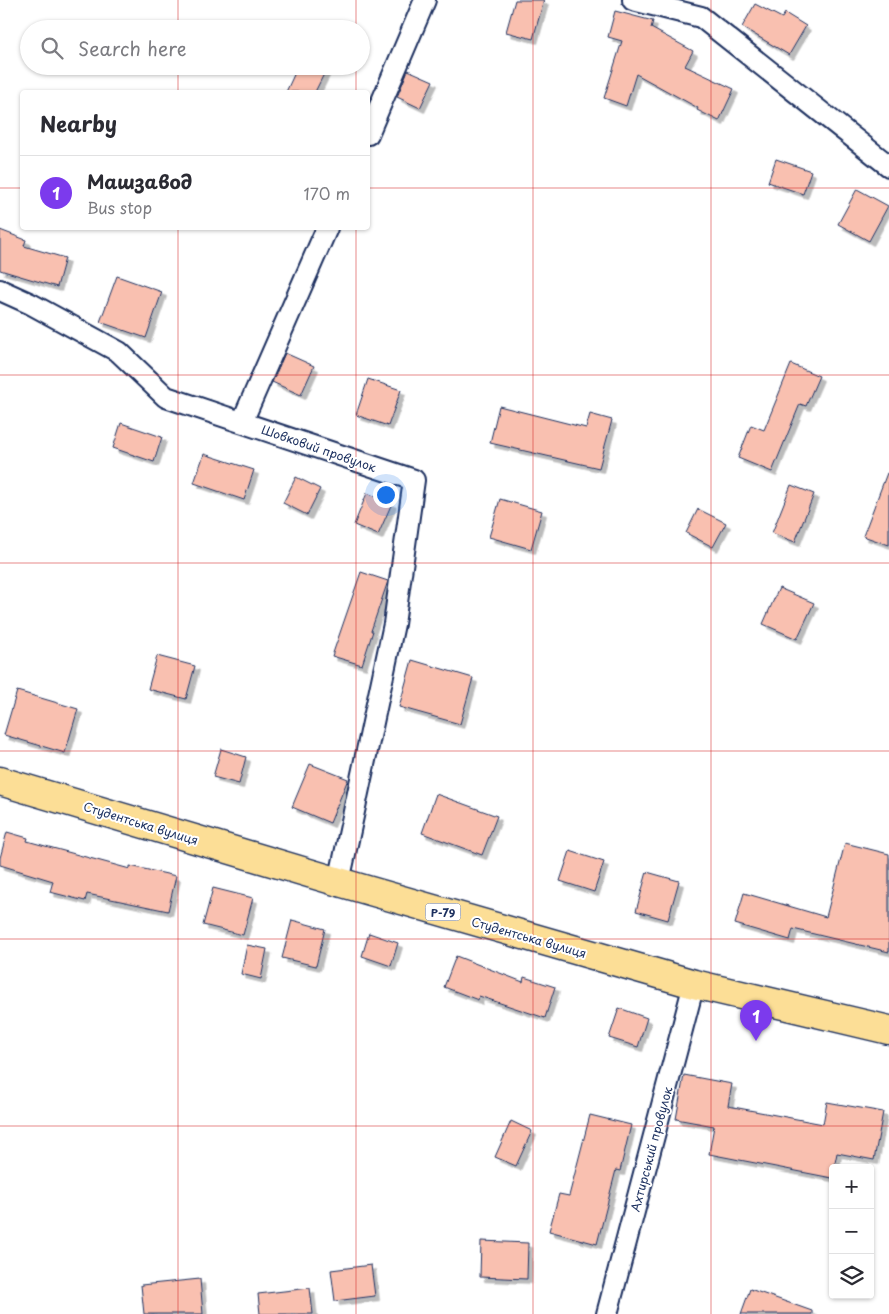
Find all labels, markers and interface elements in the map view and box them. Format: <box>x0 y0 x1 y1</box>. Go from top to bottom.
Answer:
search box <box>20 20 370 75</box>
icon: search <box>38 34 66 62</box>
text: Search here <box>78 34 187 62</box>
text: Nearby <box>40 107 117 139</box>
text: Машзавод <box>87 167 192 195</box>
text: 1 <box>52 181 60 205</box>
text: 170 m <box>304 181 350 205</box>
text: Bus stop <box>87 195 152 219</box>
street label: Шовковий провулок <box>259 420 380 476</box>
your location <box>373 482 399 508</box>
street label: Студентська вулиця <box>81 797 201 849</box>
road number: Р-79 <box>426 904 460 920</box>
street label: Студентська вулиця <box>469 912 589 962</box>
pin: 1 <box>740 1000 772 1041</box>
street label: Ахтирський провулок <box>626 1084 677 1214</box>
map controls <box>829 1164 874 1299</box>
button: + <box>829 1164 874 1209</box>
button: − <box>829 1209 874 1254</box>
button: layers <box>829 1254 874 1299</box>

